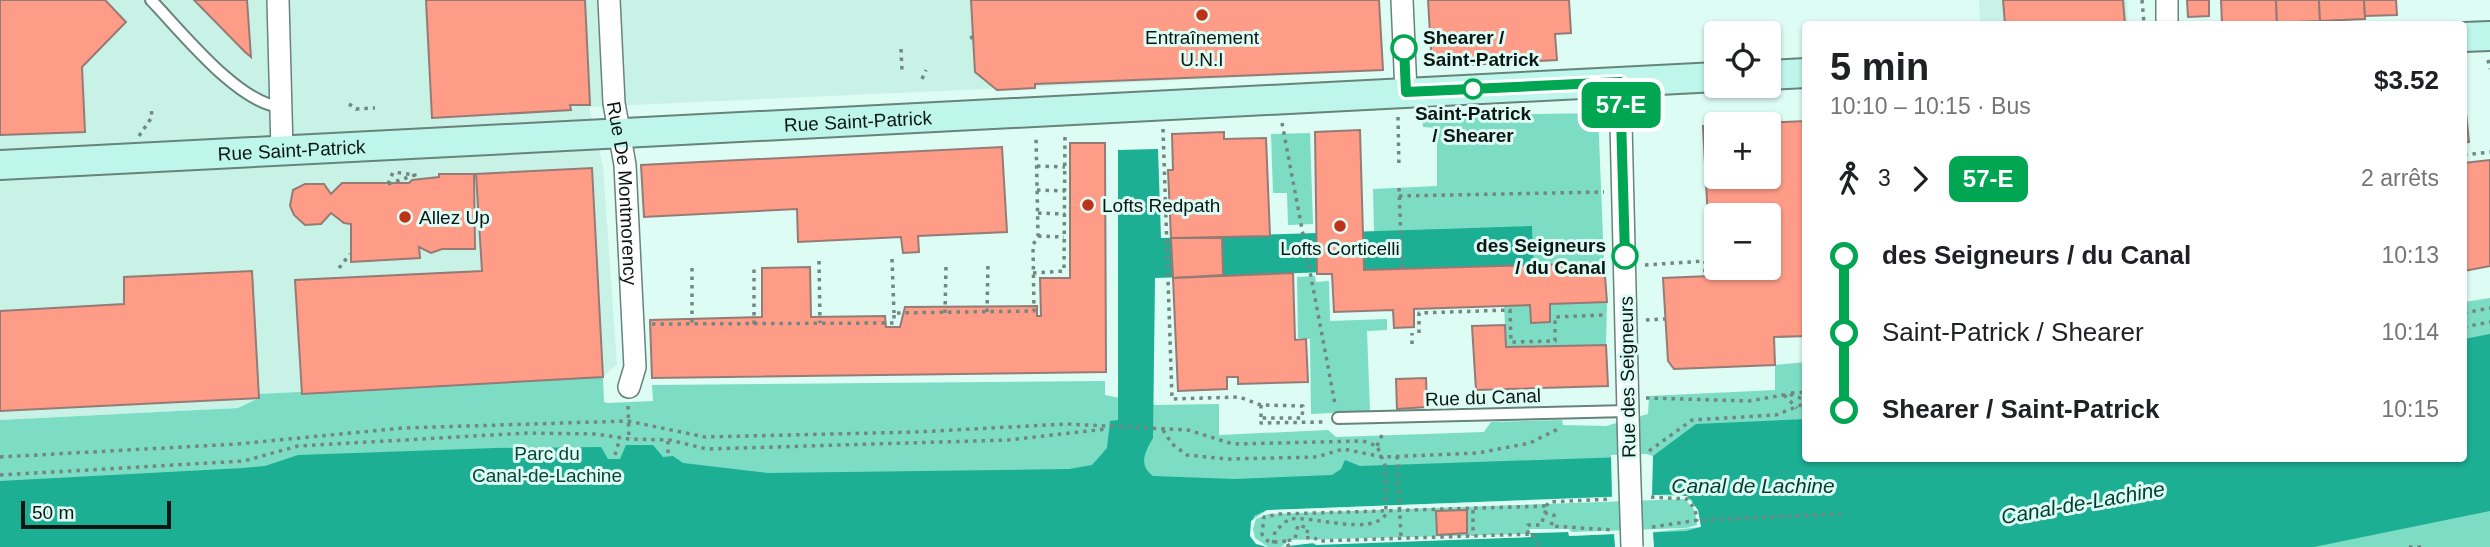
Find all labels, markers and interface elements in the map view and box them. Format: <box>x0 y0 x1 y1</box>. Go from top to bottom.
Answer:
marker: Entraînement U.N.I <box>1194 7 1210 23</box>
map controls <box>1704 21 1781 280</box>
button: locate <box>1704 21 1781 98</box>
place label: Entraînement U.N.I <box>1145 27 1260 70</box>
place label: Shearer / Saint-Patrick <box>1423 27 1540 70</box>
marker: Shearer / Saint-Patrick <box>1391 35 1417 61</box>
text: 5 min <box>1830 46 1929 88</box>
text: $3.52 <box>2374 65 2439 95</box>
marker: Saint-Patrick / Shearer <box>1463 79 1483 99</box>
line badge: 57-E <box>1572 82 1670 128</box>
text: 57-E <box>1596 91 1646 118</box>
text: 10:10 – 10:15 · Bus <box>1830 93 2031 119</box>
street label: Rue De Montmorency <box>603 100 641 286</box>
place label: Saint-Patrick / Shearer <box>1415 103 1532 146</box>
street label: Rue Saint-Patrick <box>783 107 933 136</box>
button: + <box>1704 112 1781 189</box>
street label: Rue Saint-Patrick <box>217 136 367 165</box>
icon: walk <box>1830 160 1868 198</box>
icon: forward <box>1901 160 1939 198</box>
text: 3 <box>1878 165 1891 191</box>
text: 57-E <box>1963 165 2014 192</box>
text: 2 arrêts <box>2361 165 2439 191</box>
place label: Lofts Redpath <box>1102 195 1220 216</box>
marker: Lofts Redpath <box>1080 197 1096 213</box>
button: − <box>1704 203 1781 280</box>
place label: Allez Up <box>419 207 490 228</box>
marker: Allez Up <box>397 209 413 225</box>
marker: Lofts Corticelli <box>1332 218 1348 234</box>
place label: des Seigneurs / du Canal <box>1476 235 1606 278</box>
place label: Lofts Corticelli <box>1280 238 1400 259</box>
text: des Seigneurs / du Canal <box>1882 240 2191 270</box>
text: 10:13 <box>2381 242 2439 268</box>
marker: des Seigneurs / du Canal <box>1612 243 1638 269</box>
street label: Rue des Seigneurs <box>1616 296 1639 458</box>
text: Saint-Patrick / Shearer <box>1882 317 2144 347</box>
text: 10:14 <box>2381 319 2439 345</box>
street label: Rue du Canal <box>1425 385 1541 410</box>
text: Shearer / Saint-Patrick <box>1882 394 2159 424</box>
text: 10:15 <box>2381 396 2439 422</box>
park label: Parc du Canal-de-Lachine <box>472 443 622 486</box>
water label: Canal de Lachine <box>1671 474 1835 497</box>
water label: Canal-de-Lachine <box>1999 477 2167 528</box>
scale bar <box>21 498 172 530</box>
text: 50 m <box>32 502 74 523</box>

